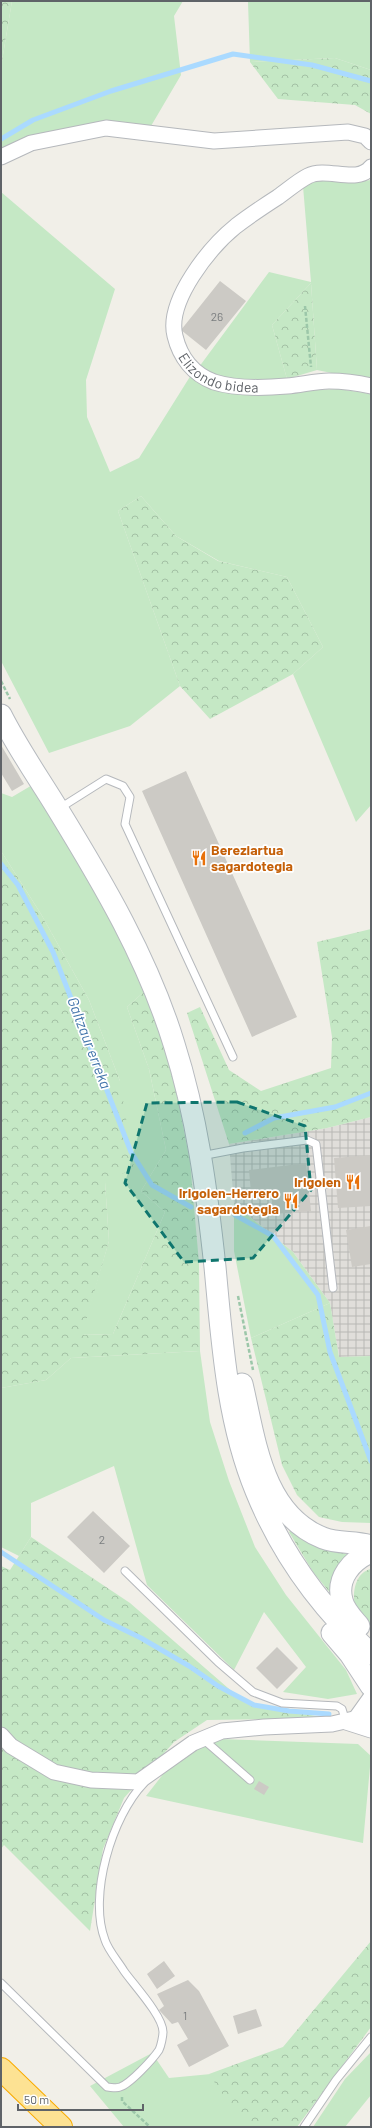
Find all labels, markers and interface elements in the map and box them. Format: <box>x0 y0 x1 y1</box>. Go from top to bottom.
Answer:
house number: 26 <box>211 309 223 323</box>
street label: Elizondo bidea <box>175 350 259 395</box>
place label: Bereziartua sagardotegia <box>211 841 293 874</box>
restaurant icon: Bereziartua sagardotegia <box>190 849 208 867</box>
water label: Galtzaur erreka <box>64 994 116 1091</box>
place label: Irigoien <box>294 1173 341 1190</box>
restaurant icon: Irigoien <box>344 1173 362 1191</box>
place label: Irigoien-Herrero sagardotegia <box>179 1184 279 1217</box>
restaurant icon: Irigoien-Herrero sagardotegia <box>282 1192 300 1210</box>
house number: 2 <box>99 1532 105 1546</box>
house number: 1 <box>183 2008 187 2022</box>
scale bar <box>18 2086 143 2112</box>
text: 50 m <box>24 2092 49 2106</box>

